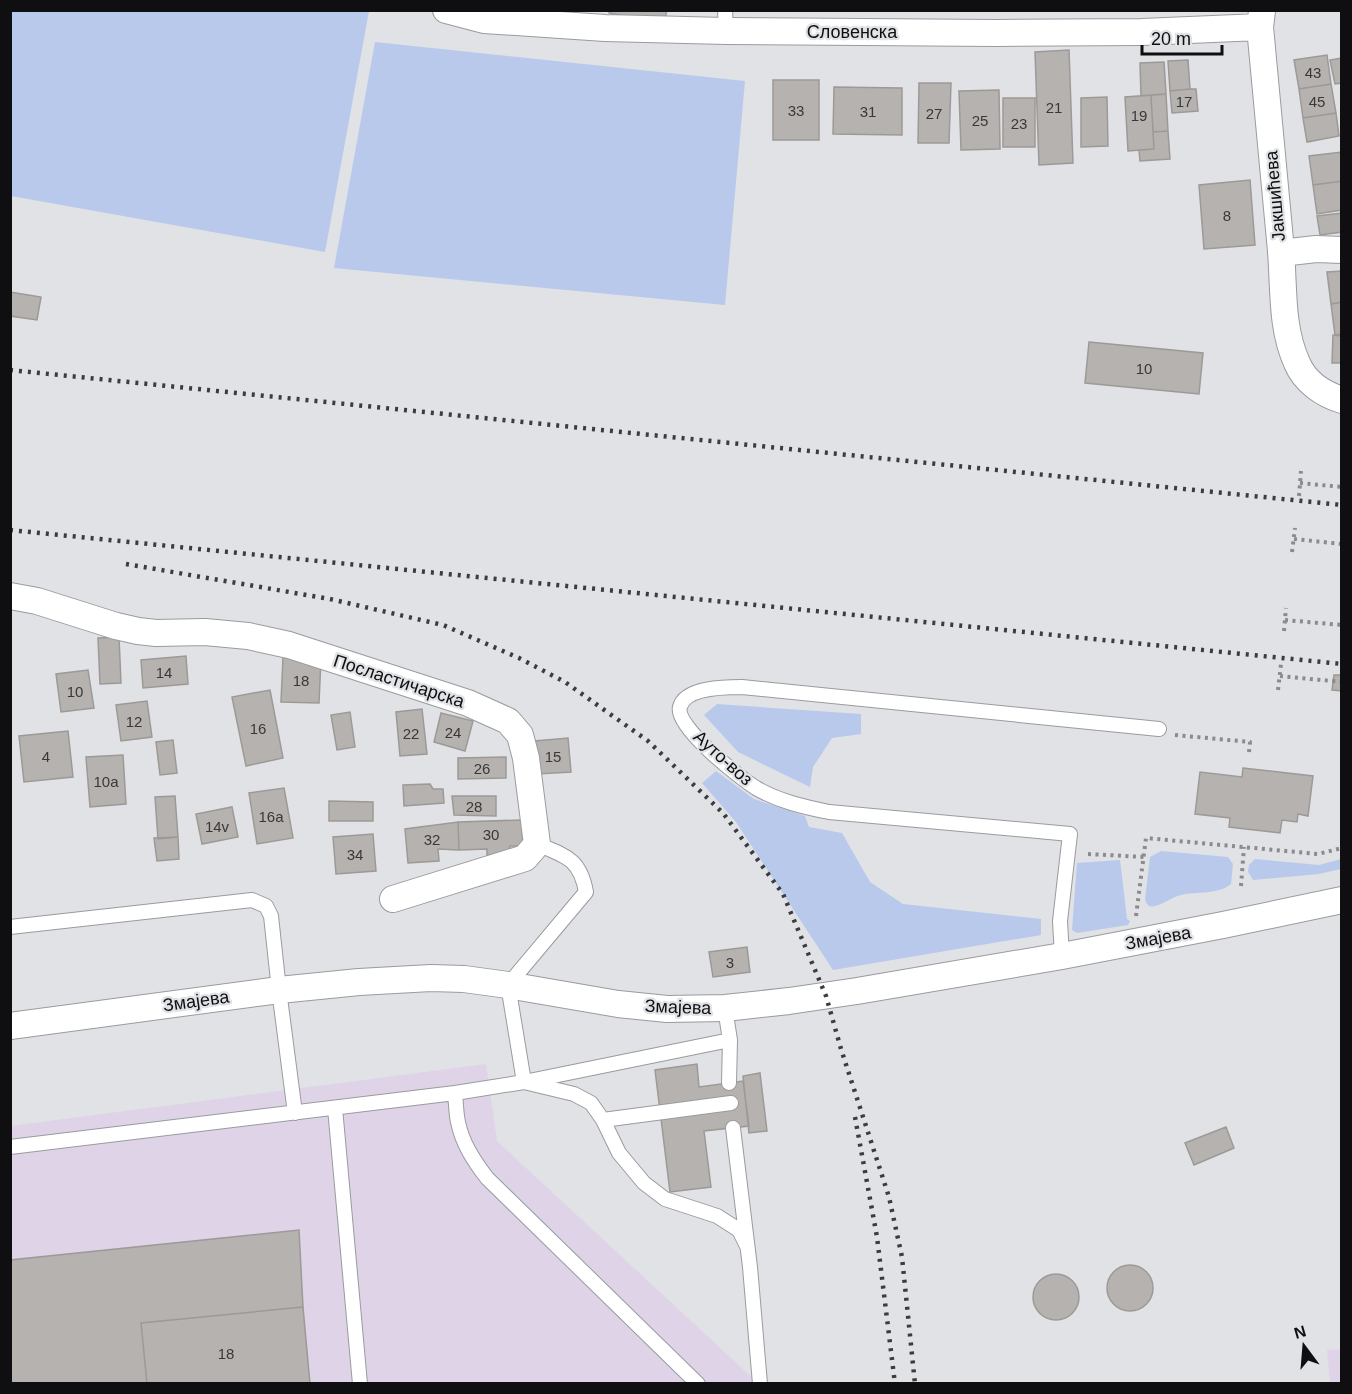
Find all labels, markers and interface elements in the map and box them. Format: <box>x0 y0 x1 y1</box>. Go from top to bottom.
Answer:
scale bar <box>1142 18 1222 56</box>
street label: Словенска <box>807 22 898 42</box>
text: 20 m <box>1151 29 1191 49</box>
house number: 43 <box>1305 64 1321 81</box>
house number: 17 <box>1176 93 1192 110</box>
house number: 45 <box>1309 93 1325 110</box>
house number: 21 <box>1046 99 1062 116</box>
house number: 33 <box>788 102 804 119</box>
house number: 31 <box>860 103 876 120</box>
house number: 27 <box>926 105 942 122</box>
house number: 19 <box>1131 107 1147 124</box>
house number: 25 <box>972 112 988 129</box>
house number: 23 <box>1011 115 1027 132</box>
street label: Јакшићева <box>1261 149 1289 242</box>
house number: 8 <box>1223 207 1231 224</box>
house number: 10 <box>1136 360 1152 377</box>
street label: Посластичарска <box>331 650 468 712</box>
house number: 14 <box>156 664 172 681</box>
house number: 18 <box>293 672 309 689</box>
house number: 10 <box>67 683 83 700</box>
house number: 12 <box>126 713 142 730</box>
house number: 16 <box>250 720 266 737</box>
house number: 24 <box>445 724 461 741</box>
house number: 22 <box>403 725 419 742</box>
street label: Ауто-воз <box>689 726 757 790</box>
house number: 4 <box>42 748 50 765</box>
house number: 15 <box>545 748 561 765</box>
house number: 26 <box>474 760 490 777</box>
house number: 10a <box>93 773 119 790</box>
house number: 28 <box>466 798 482 815</box>
house number: 16a <box>258 808 284 825</box>
house number: 14v <box>205 818 230 835</box>
house number: 30 <box>483 826 499 843</box>
house number: 32 <box>424 831 440 848</box>
house number: 34 <box>347 846 363 863</box>
street label: Змајева <box>1123 922 1194 954</box>
house number: 3 <box>726 954 734 971</box>
street label: Змајева <box>162 986 231 1016</box>
street label: Змајева <box>644 996 713 1018</box>
north arrow <box>1274 1316 1334 1376</box>
text: N <box>1292 1322 1308 1342</box>
house number: 18 <box>218 1345 234 1362</box>

